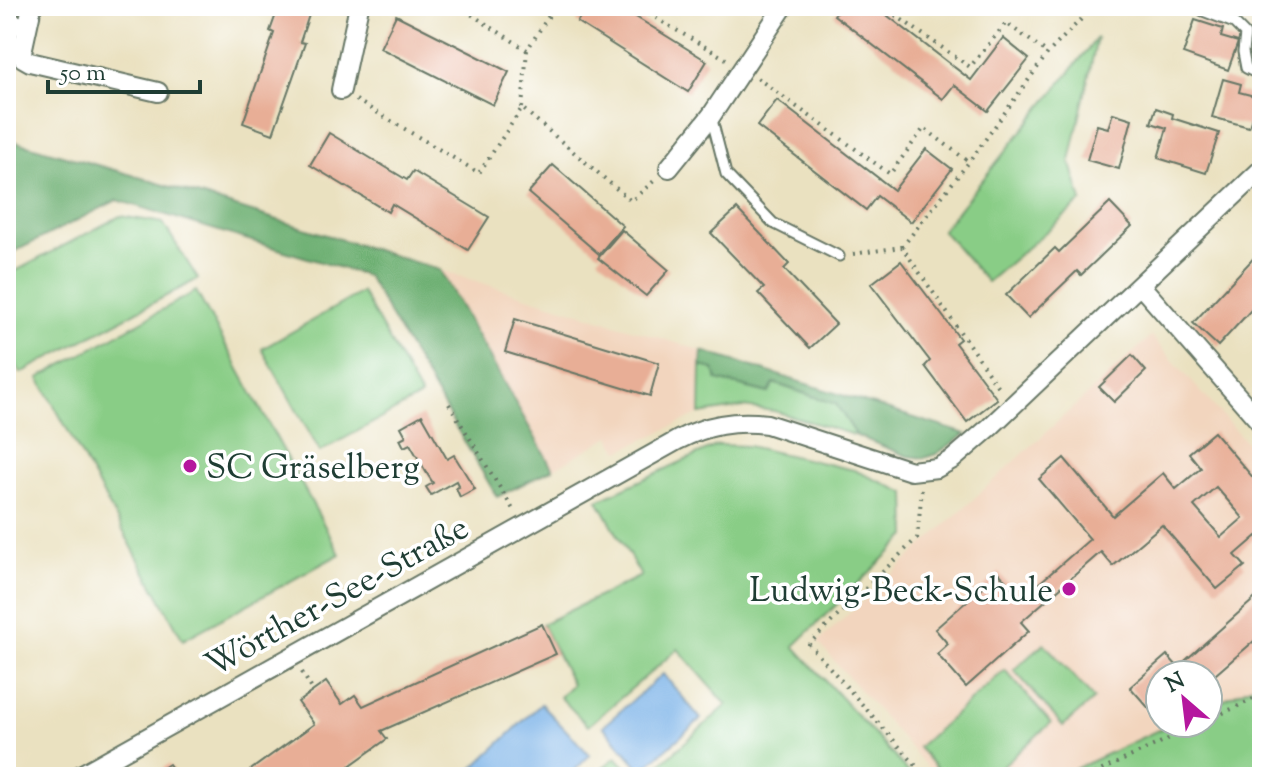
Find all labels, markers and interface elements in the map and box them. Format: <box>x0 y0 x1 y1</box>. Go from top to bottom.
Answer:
scale bar <box>48 44 200 94</box>
text: 50 m <box>58 57 106 91</box>
place label: SC Gräselberg <box>206 445 420 494</box>
marker: SC Gräselberg <box>181 457 199 475</box>
street label: Wörther-See-Straße <box>197 505 478 691</box>
place label: Ludwig-Beck-Schule <box>750 568 1053 617</box>
marker: Ludwig-Beck-Schule <box>1060 580 1078 598</box>
north arrow <box>1144 659 1224 739</box>
text: N <box>1161 666 1192 702</box>

